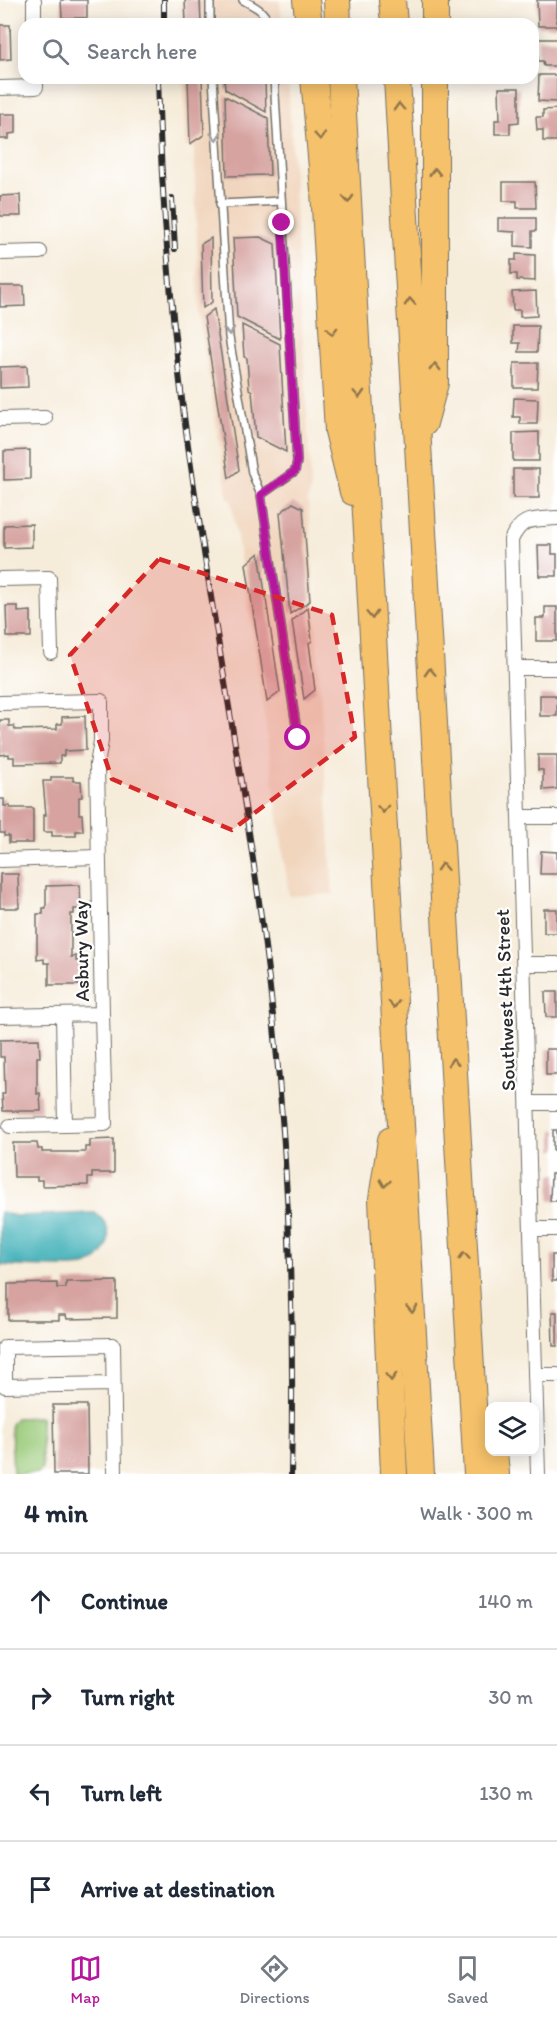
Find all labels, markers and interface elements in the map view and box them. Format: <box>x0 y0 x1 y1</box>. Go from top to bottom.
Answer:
search box <box>18 18 539 84</box>
icon: search <box>39 35 72 68</box>
text: Search here <box>87 38 197 65</box>
one-way arrow <box>392 102 405 111</box>
one-way arrow <box>210 132 223 141</box>
one-way arrow <box>313 132 326 141</box>
one-way arrow <box>429 167 441 176</box>
one-way arrow <box>341 195 354 204</box>
route end <box>268 209 294 235</box>
one-way arrow <box>404 297 417 306</box>
one-way arrow <box>222 326 235 336</box>
one-way arrow <box>326 326 339 335</box>
one-way arrow <box>429 362 441 371</box>
one-way arrow <box>352 389 365 398</box>
one-way arrow <box>365 610 378 619</box>
one-way arrow <box>424 668 437 677</box>
route start <box>284 724 310 750</box>
one-way arrow <box>376 805 389 814</box>
one-way arrow <box>435 862 448 871</box>
street label: Asbury Way <box>68 900 94 1002</box>
street label: Southwest 4th Street <box>490 908 520 1092</box>
one-way arrow <box>388 999 401 1008</box>
one-way arrow <box>446 1057 459 1066</box>
one-way arrow <box>379 1178 391 1187</box>
one-way arrow <box>458 1252 471 1261</box>
one-way arrow <box>405 1305 418 1314</box>
one-way arrow <box>385 1373 398 1382</box>
map controls <box>485 1402 539 1456</box>
button: layers <box>485 1402 539 1456</box>
text: 4 min <box>24 1497 88 1529</box>
text: Walk · 300 m <box>420 1501 533 1525</box>
icon: ahead <box>24 1585 57 1618</box>
text: Continue <box>81 1588 168 1615</box>
text: 140 m <box>478 1589 533 1613</box>
icon: right <box>24 1681 57 1714</box>
text: Turn right <box>81 1684 175 1711</box>
text: 30 m <box>488 1685 533 1709</box>
icon: left <box>24 1777 57 1810</box>
text: Turn left <box>81 1780 162 1807</box>
text: 130 m <box>479 1781 533 1805</box>
icon: arrive <box>24 1873 57 1906</box>
text: Arrive at destination <box>81 1876 275 1903</box>
tab: Map <box>69 1952 102 2007</box>
tab: Directions <box>239 1952 310 2007</box>
tab: Saved <box>447 1952 488 2007</box>

